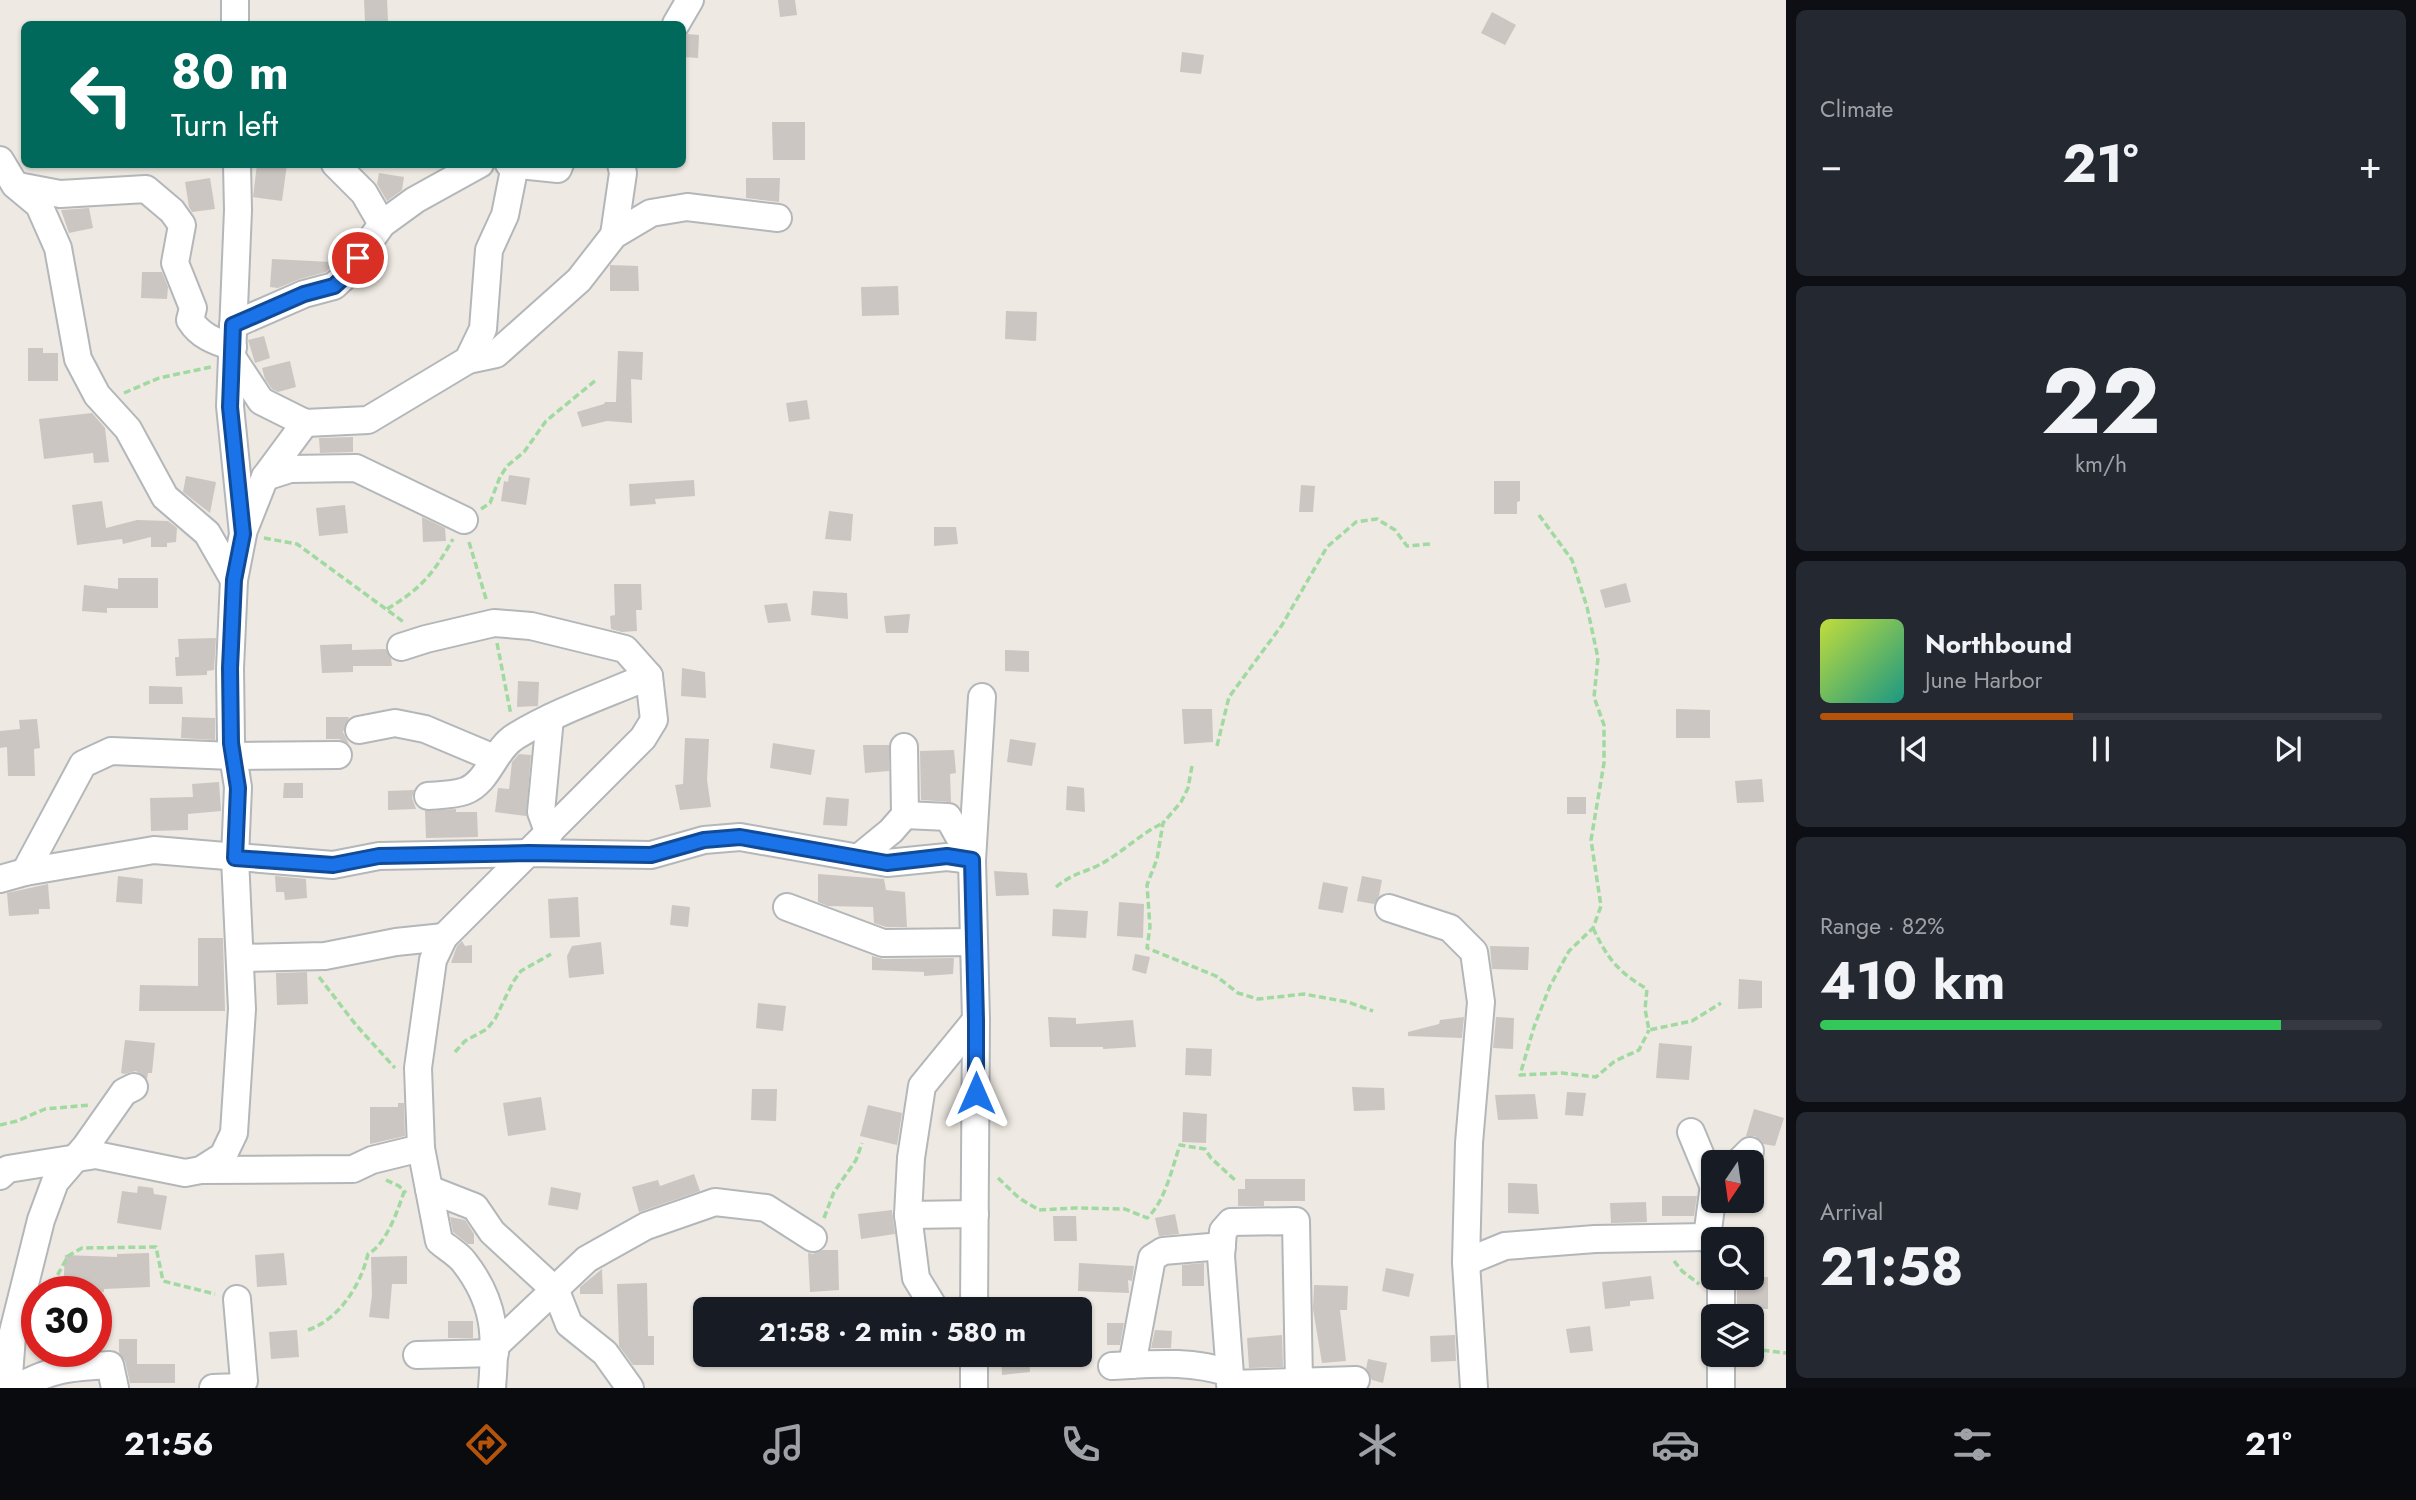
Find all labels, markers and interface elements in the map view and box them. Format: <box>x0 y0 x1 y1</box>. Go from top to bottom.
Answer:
text: 80 m <box>171 37 289 107</box>
icon: left <box>56 49 147 140</box>
text: Climate <box>1820 92 1893 126</box>
text: Turn left <box>171 102 278 148</box>
text: 21° <box>2063 126 2139 202</box>
text: − <box>1820 137 1842 192</box>
text: + <box>2359 137 2382 192</box>
pin <box>328 228 388 288</box>
icon: arrive <box>339 239 377 277</box>
text: 22 <box>2041 336 2161 467</box>
text: km/h <box>2075 447 2127 481</box>
text: Northbound <box>1925 625 2072 663</box>
text: June Harbor <box>1925 663 2042 697</box>
icon: previous <box>1895 730 1933 768</box>
icon: pause <box>2082 730 2120 768</box>
icon: next <box>2269 730 2307 768</box>
text: Range · 82% <box>1820 909 1945 943</box>
text: 410 km <box>1820 943 2005 1019</box>
position arrow <box>939 1056 1013 1130</box>
north arrow <box>1701 1150 1764 1213</box>
map controls <box>1701 1150 1764 1367</box>
text: Arrival <box>1820 1195 1883 1229</box>
button: search <box>1701 1227 1764 1290</box>
text: 21:58 <box>1820 1229 1963 1305</box>
speed limit sign: 30 <box>21 1276 112 1367</box>
button: layers <box>1701 1304 1764 1367</box>
text: 21:58 · 2 min · 580 m <box>759 1313 1026 1351</box>
icon: directions <box>462 1420 511 1469</box>
icon: music <box>759 1420 808 1469</box>
icon: phone <box>1056 1420 1105 1469</box>
icon: climate <box>1353 1420 1402 1469</box>
icon: car <box>1651 1420 1700 1469</box>
icon: filters <box>1948 1420 1997 1469</box>
text: 21:56 <box>124 1421 214 1467</box>
text: 21° <box>2245 1421 2292 1467</box>

